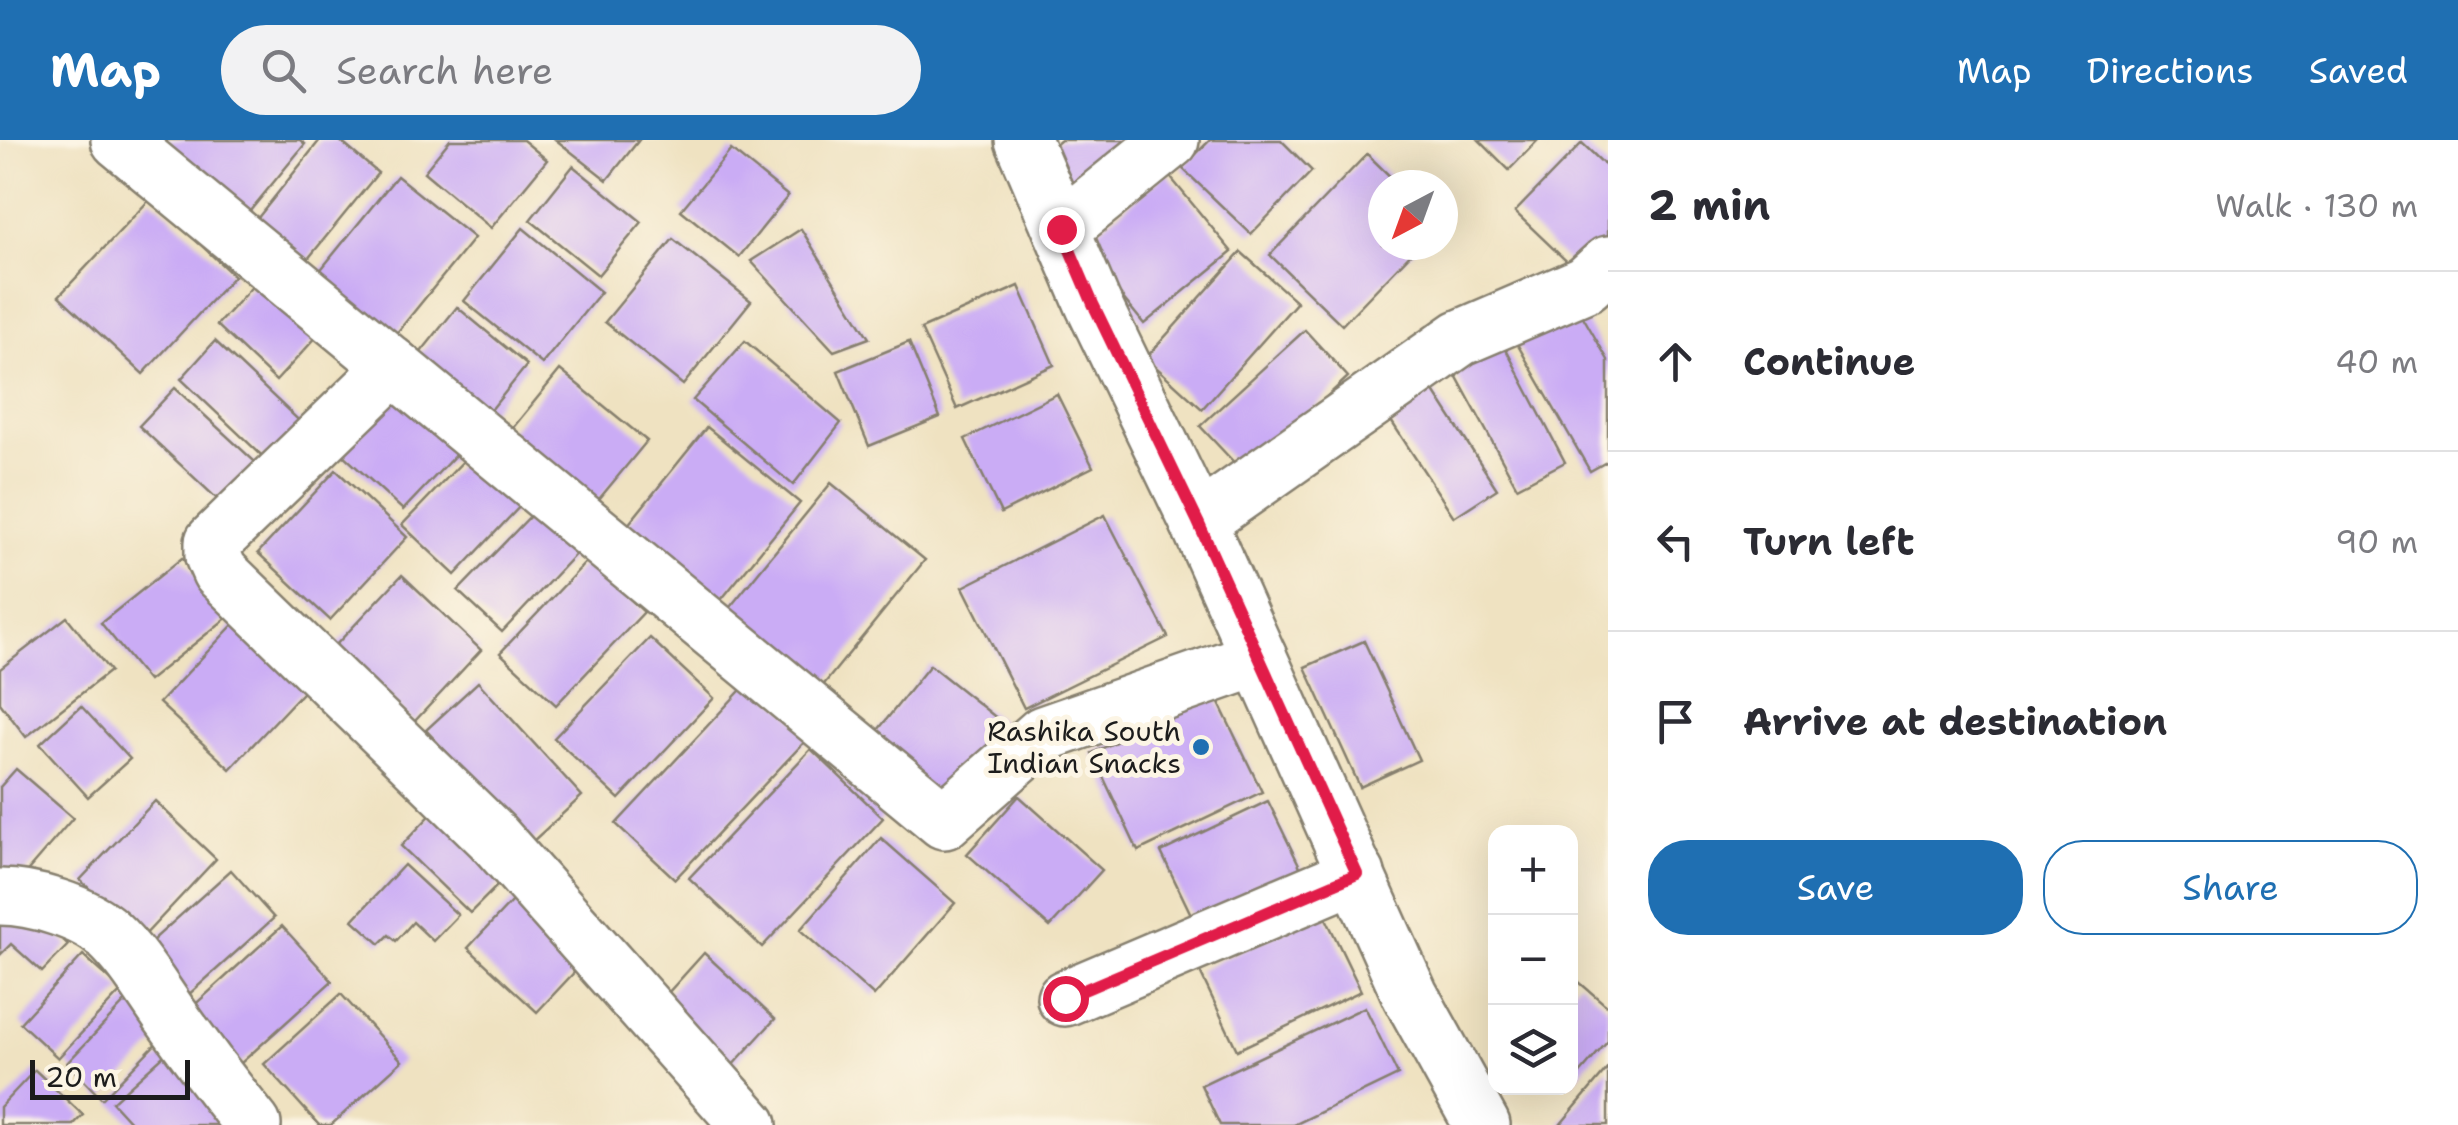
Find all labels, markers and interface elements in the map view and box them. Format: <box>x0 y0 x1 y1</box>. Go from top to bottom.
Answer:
search box <box>221 25 921 115</box>
text: Map <box>50 38 161 102</box>
icon: search <box>256 43 311 98</box>
text: Search here <box>336 45 553 96</box>
text: Map <box>1957 47 2032 94</box>
text: Directions <box>2087 47 2254 94</box>
text: Saved <box>2309 47 2408 94</box>
north arrow <box>1368 170 1458 260</box>
text: 2 min <box>1648 177 1770 233</box>
text: Walk · 130 m <box>2215 184 2418 227</box>
route end <box>1039 207 1085 253</box>
icon: ahead <box>1648 334 1703 389</box>
text: Continue <box>1743 336 1915 387</box>
text: 40 m <box>2335 340 2418 383</box>
icon: left <box>1648 514 1703 569</box>
text: Turn left <box>1743 516 1915 567</box>
text: 90 m <box>2335 520 2418 563</box>
icon: arrive <box>1648 694 1703 749</box>
text: Arrive at destination <box>1743 696 2167 747</box>
place label: Rashika South Indian Snacks <box>987 712 1181 782</box>
marker: Rashika South Indian Snacks <box>1190 736 1212 758</box>
map controls <box>1488 825 1578 1095</box>
button: + <box>1488 825 1578 915</box>
button: Save <box>1648 840 2023 935</box>
button: Share <box>2043 840 2418 935</box>
button: − <box>1488 915 1578 1005</box>
route start <box>1043 976 1089 1022</box>
button: layers <box>1488 1005 1578 1095</box>
scale bar <box>30 1055 190 1100</box>
text: 20 m <box>45 1058 117 1096</box>

